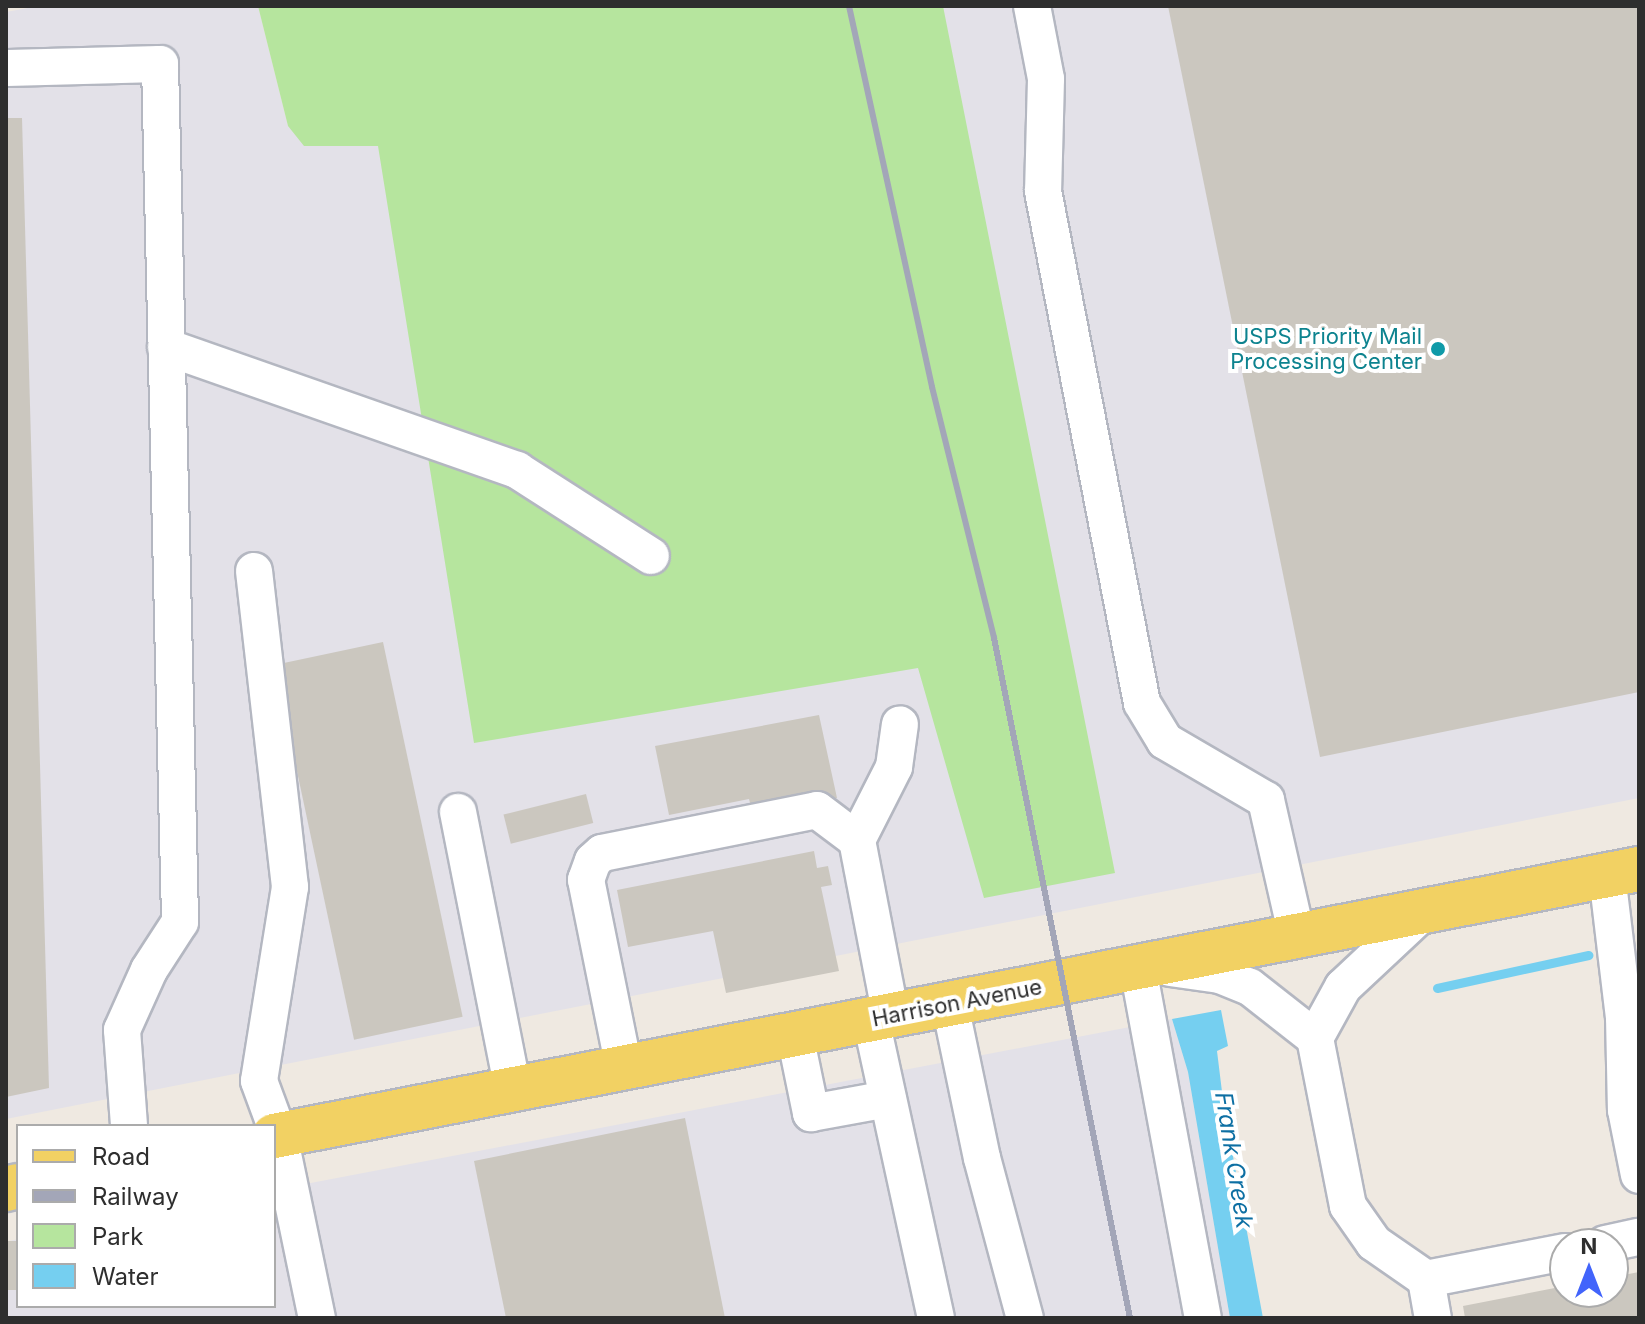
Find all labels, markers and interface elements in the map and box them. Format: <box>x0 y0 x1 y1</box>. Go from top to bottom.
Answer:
place label: USPS Priority Mail Processing Center <box>1230 323 1422 374</box>
marker: USPS Priority Mail Processing Center <box>1429 340 1447 358</box>
street label: Harrison Avenue <box>870 974 1044 1032</box>
water label: Frank Creek <box>1209 1090 1259 1230</box>
legend <box>16 1124 276 1308</box>
text: Road <box>92 1142 150 1171</box>
text: Railway <box>92 1182 179 1211</box>
text: Park <box>92 1222 143 1251</box>
north arrow <box>1549 1228 1629 1308</box>
text: N <box>1581 1233 1597 1259</box>
text: Water <box>92 1262 159 1291</box>

